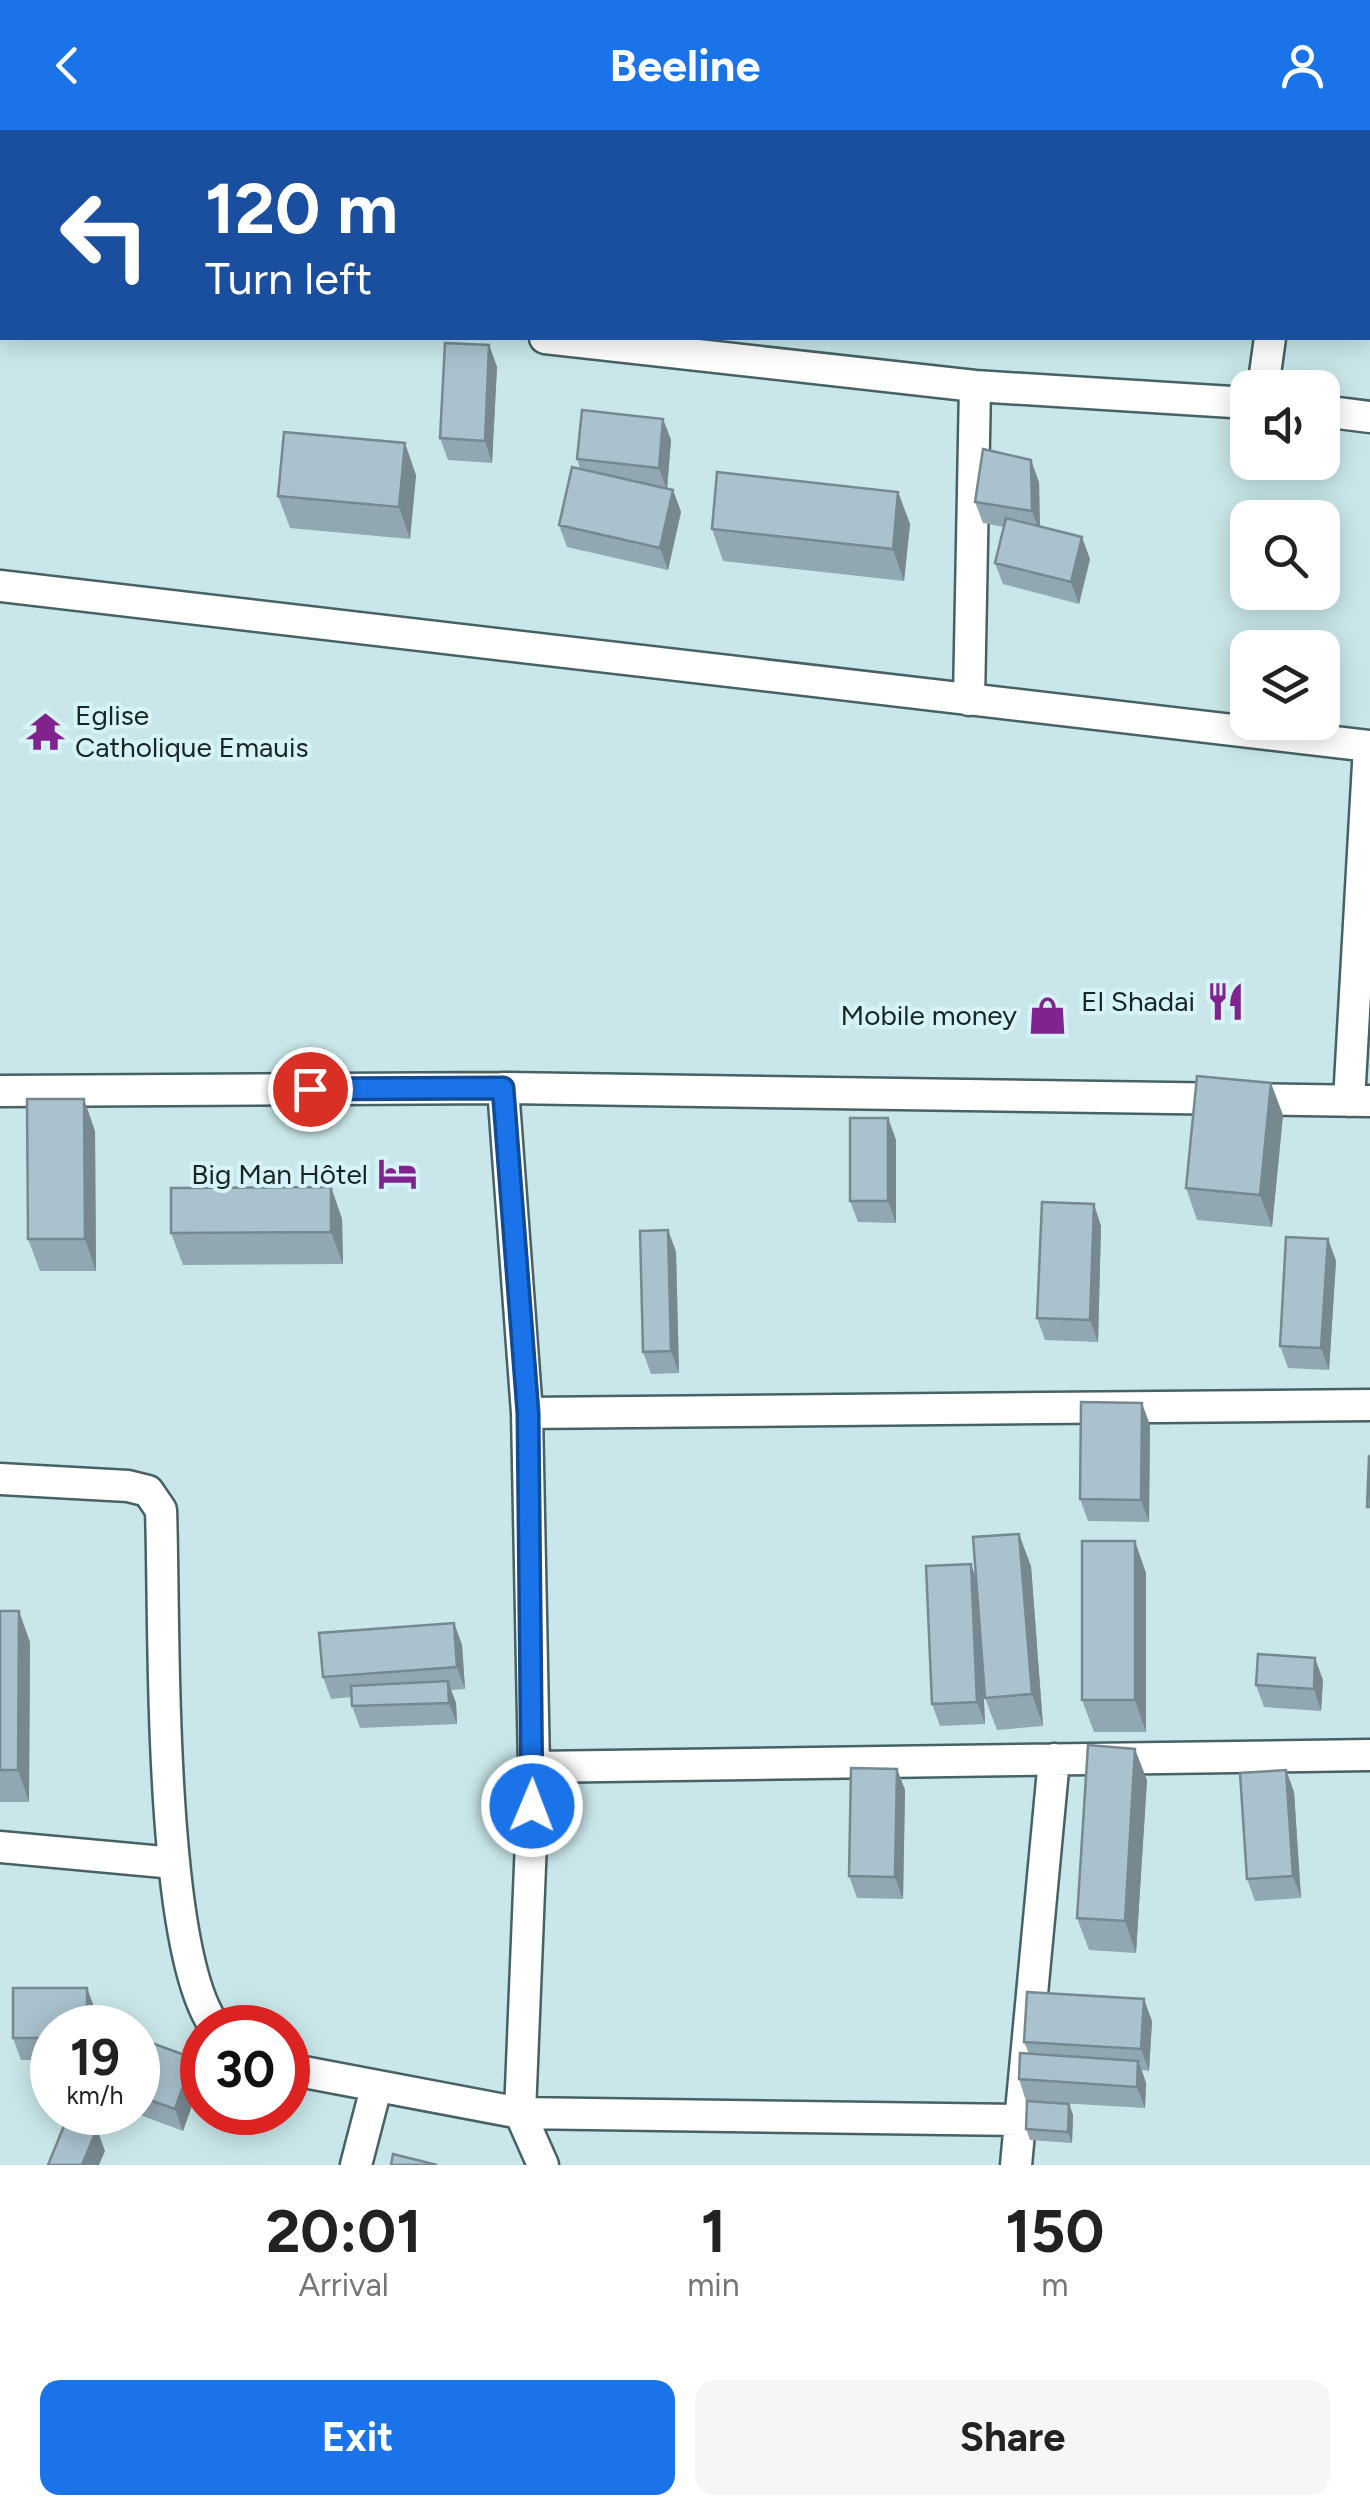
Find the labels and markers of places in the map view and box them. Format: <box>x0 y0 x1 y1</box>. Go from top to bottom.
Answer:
place label: Eglise Catholique Emauis <box>75 698 308 764</box>
temple icon: Eglise Catholique Emauis <box>24 710 66 752</box>
restaurant icon: El Shadai <box>1204 980 1246 1022</box>
place label: El Shadai <box>1081 984 1195 1018</box>
shop icon: Mobile money <box>1026 994 1068 1036</box>
place label: Mobile money <box>840 998 1017 1032</box>
pin <box>268 1047 353 1132</box>
hotel icon: Big Man Hôtel <box>377 1153 419 1195</box>
place label: Big Man Hôtel <box>191 1157 368 1191</box>

